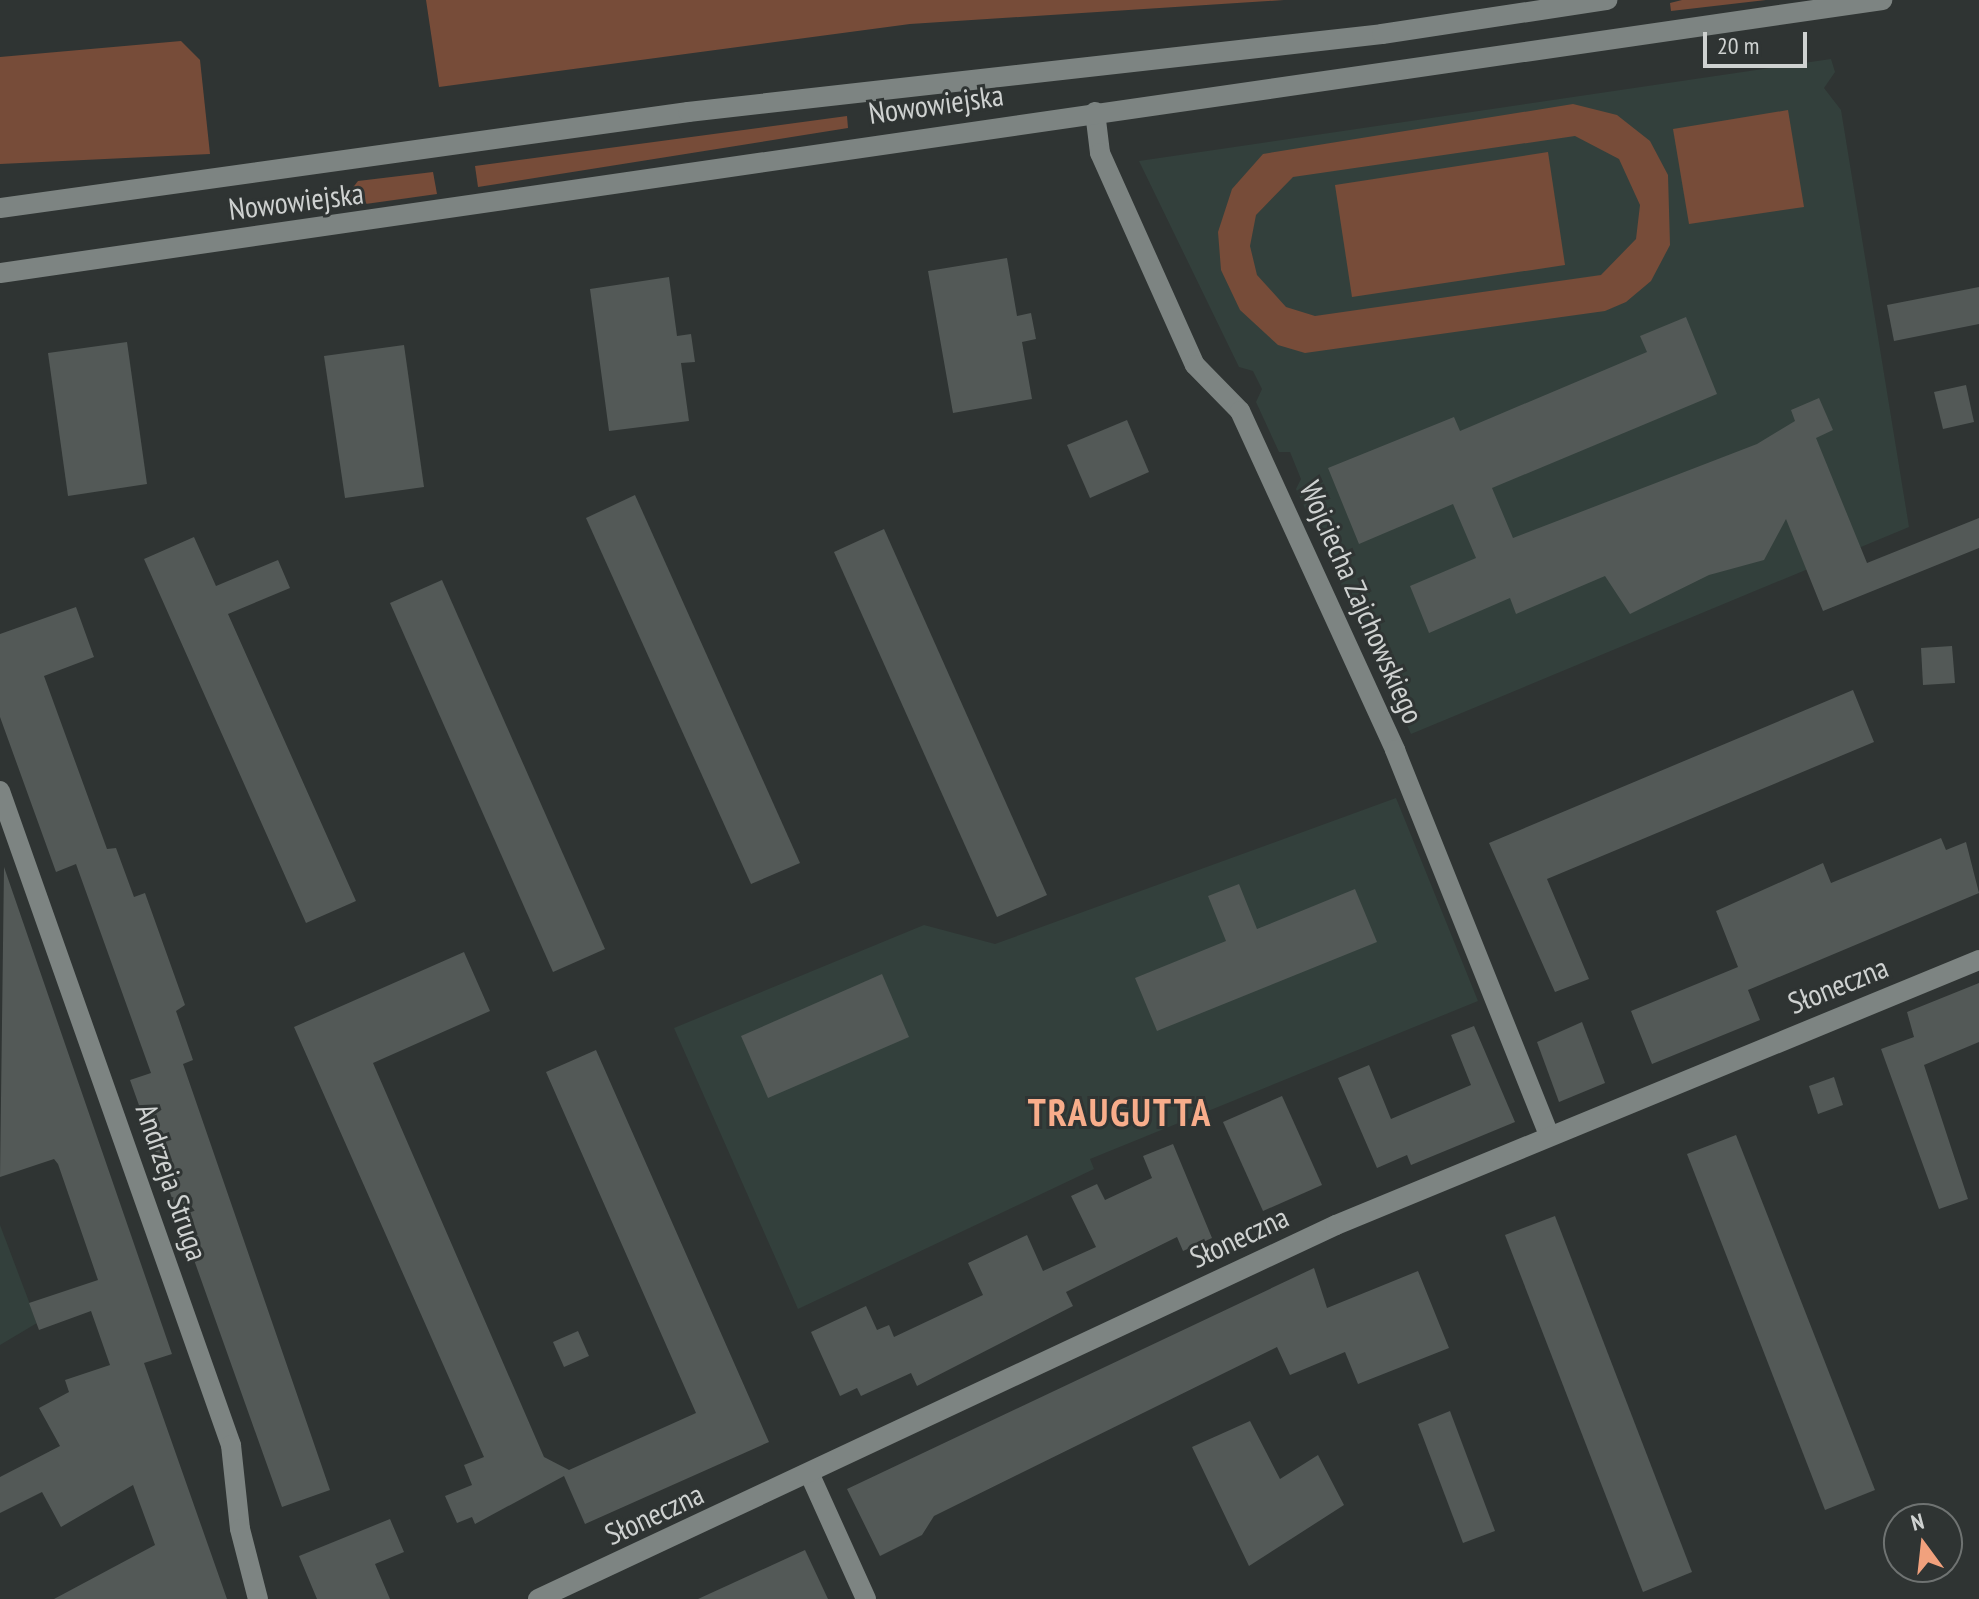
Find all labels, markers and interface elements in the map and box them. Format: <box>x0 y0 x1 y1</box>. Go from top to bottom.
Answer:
scale bar <box>1707 16 1811 66</box>
text: 20 m <box>1717 30 1759 61</box>
street label: Nowowiejska <box>866 77 1006 131</box>
street label: Nowowiejska <box>226 175 366 227</box>
street label: Wojciecha Zajchowskiego <box>1292 475 1432 729</box>
street label: Słoneczna <box>1783 949 1893 1021</box>
district label: TRAUGUTTA <box>1028 1089 1212 1135</box>
street label: Andrzeja Struga <box>128 1099 216 1265</box>
street label: Słoneczna <box>1184 1199 1294 1275</box>
street label: Słoneczna <box>599 1476 709 1552</box>
north arrow <box>1883 1503 1963 1583</box>
text: N <box>1908 1507 1927 1537</box>

